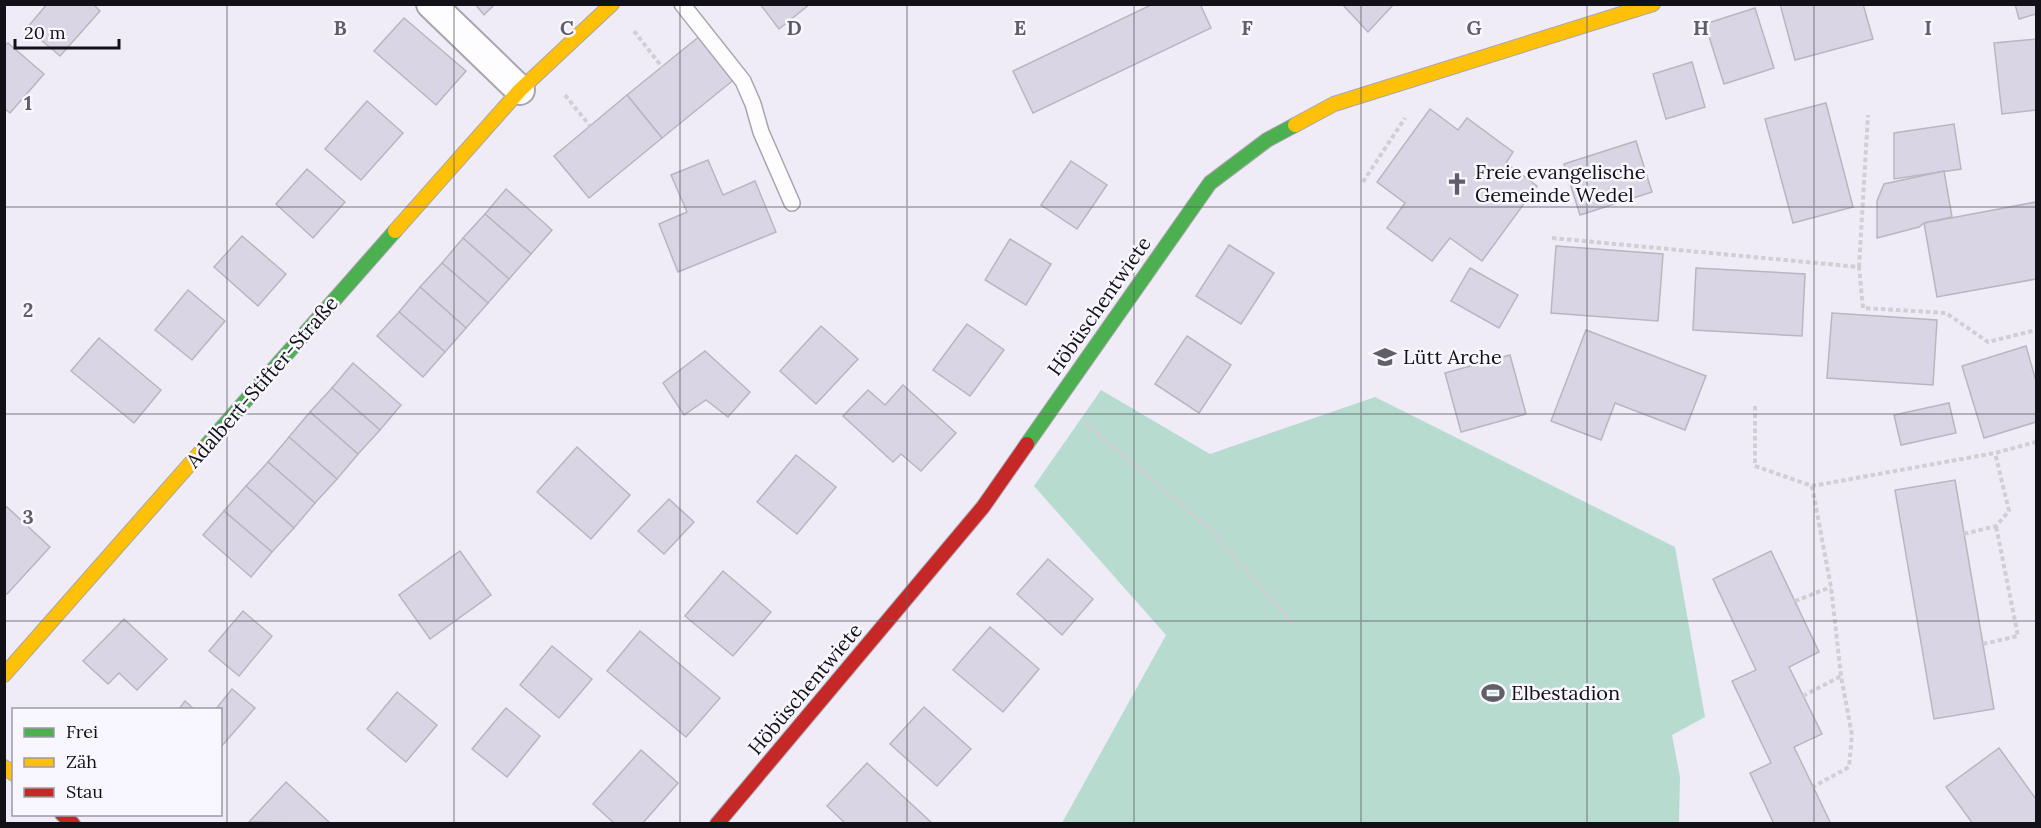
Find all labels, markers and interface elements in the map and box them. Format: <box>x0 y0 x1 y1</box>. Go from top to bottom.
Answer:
scale bar <box>15 12 118 50</box>
text: B <box>333 15 347 40</box>
text: C <box>560 15 574 40</box>
text: D <box>786 15 802 40</box>
text: E <box>1014 15 1026 40</box>
text: F <box>1241 15 1253 40</box>
text: G <box>1466 15 1482 40</box>
text: H <box>1693 15 1709 40</box>
text: I <box>1924 15 1932 40</box>
text: 20 m <box>24 21 66 44</box>
text: 1 <box>24 90 32 115</box>
place label: Freie evangelische Gemeinde Wedel <box>1475 159 1646 207</box>
church icon: Freie evangelische Gemeinde Wedel <box>1444 171 1470 197</box>
street label: Höbüschentwiete <box>1041 231 1156 380</box>
street label: Adalbert-Stifter-Straße <box>180 291 343 473</box>
text: 2 <box>23 297 33 322</box>
school or university icon: Lütt Arche <box>1372 344 1398 370</box>
place label: Lütt Arche <box>1403 344 1502 369</box>
text: 3 <box>22 504 34 529</box>
street label: Höbüschentwiete <box>742 618 867 760</box>
sports icon: Elbestadion <box>1480 680 1506 706</box>
place label: Elbestadion <box>1511 680 1620 705</box>
legend <box>12 708 222 816</box>
text: Frei <box>66 720 98 743</box>
text: Zäh <box>66 750 97 773</box>
text: Stau <box>66 780 103 803</box>

